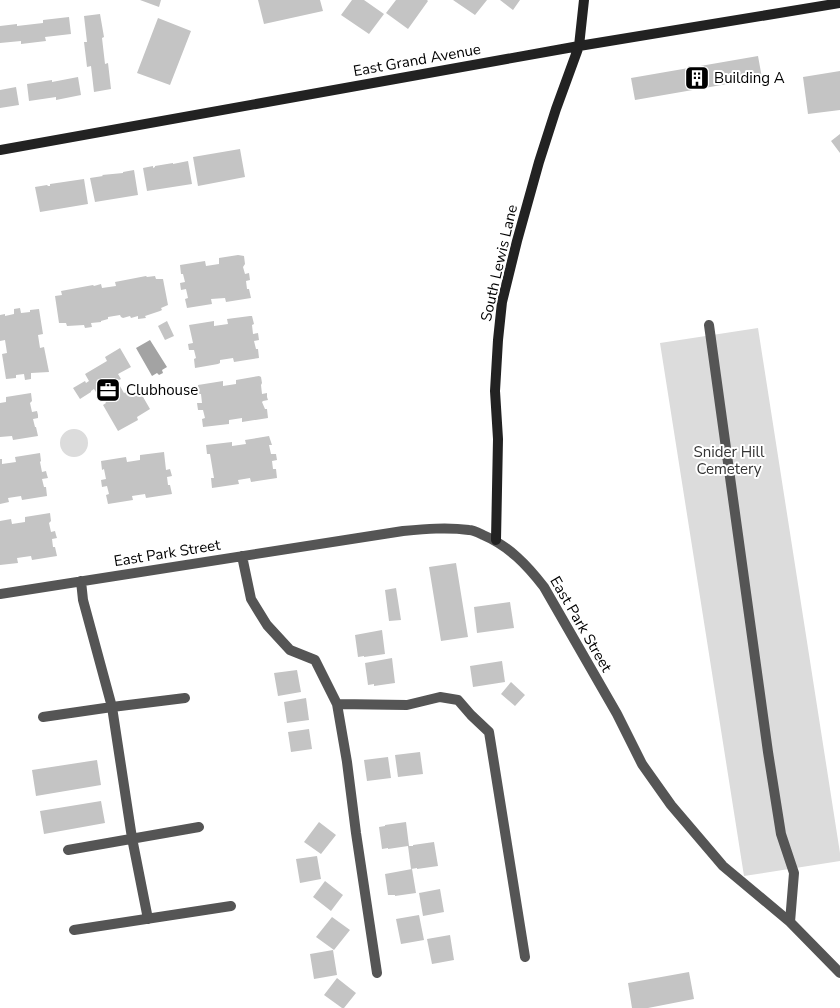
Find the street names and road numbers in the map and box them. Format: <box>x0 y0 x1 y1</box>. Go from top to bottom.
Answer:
street label: East Grand Avenue <box>352 39 482 81</box>
street label: South Lewis Lane <box>476 203 522 323</box>
street label: East Park Street <box>112 535 222 571</box>
street label: East Park Street <box>545 572 617 676</box>

